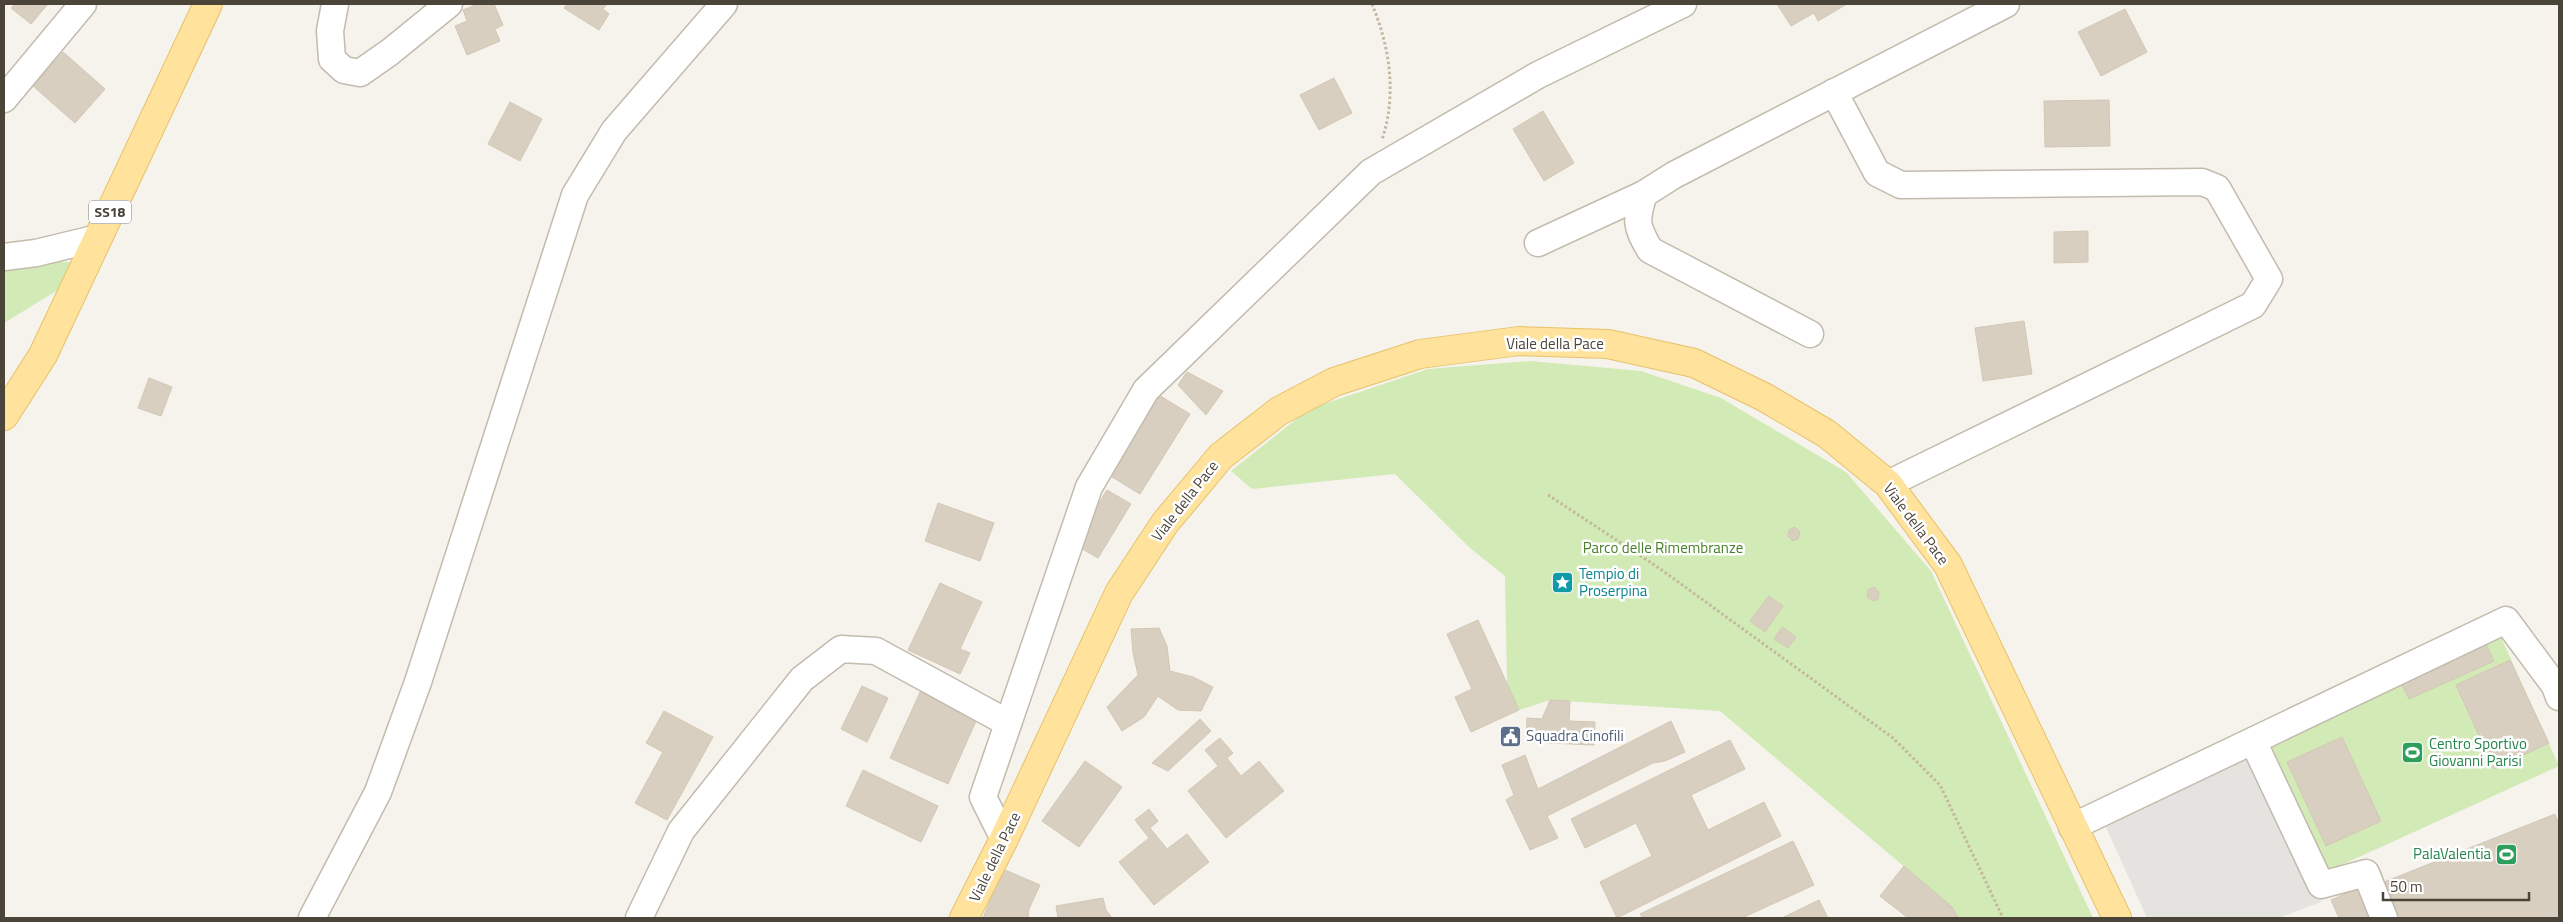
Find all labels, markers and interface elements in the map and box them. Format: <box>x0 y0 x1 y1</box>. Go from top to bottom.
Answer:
road number: SS18 <box>89 200 131 223</box>
street label: Viale della Pace <box>1506 332 1604 355</box>
street label: Viale della Pace <box>1146 455 1224 546</box>
street label: Viale della Pace <box>1878 478 1955 570</box>
park label: Parco delle Rimembranze <box>1583 536 1743 559</box>
place label: Tempio di Proserpina <box>1579 562 1648 602</box>
place icon: Tempio di Proserpina <box>1551 571 1575 595</box>
public building icon: Squadra Cinofili <box>1498 724 1522 748</box>
place label: Squadra Cinofili <box>1526 724 1624 747</box>
place label: Centro Sportivo Giovanni Parisi <box>2429 732 2527 772</box>
sports icon: Centro Sportivo Giovanni Parisi <box>2401 741 2425 765</box>
street label: Viale della Pace <box>963 808 1026 906</box>
place label: PalaValentia <box>2413 842 2491 865</box>
sports icon: PalaValentia <box>2495 842 2519 866</box>
scale bar <box>2383 870 2529 902</box>
text: 50 m <box>2390 875 2423 898</box>

